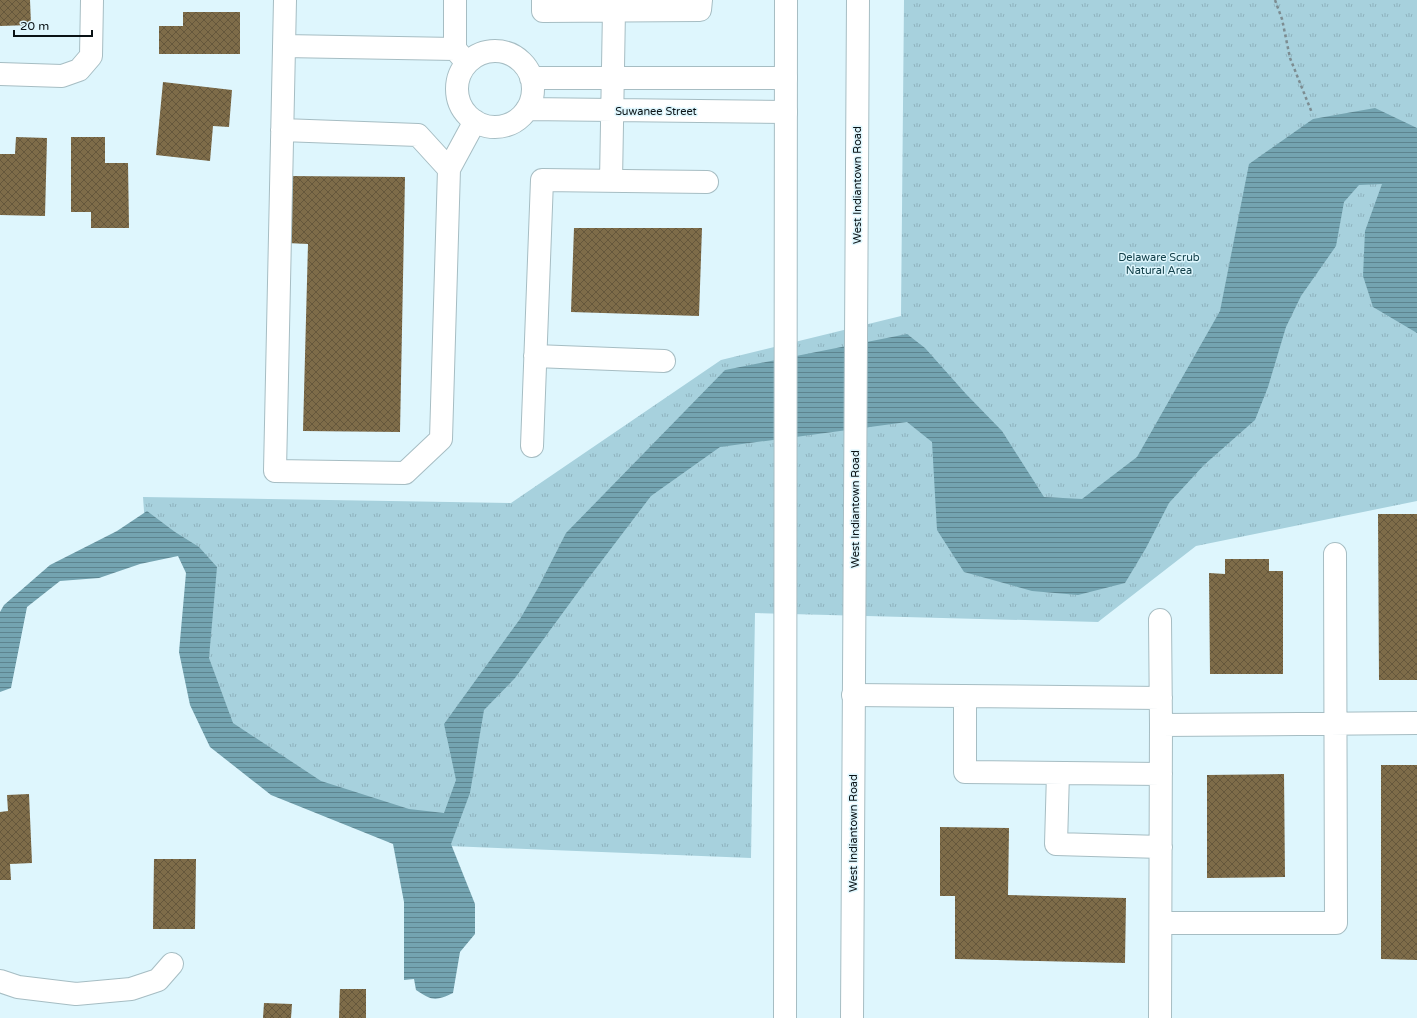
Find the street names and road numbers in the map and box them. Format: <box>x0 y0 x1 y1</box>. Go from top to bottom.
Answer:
street label: Suwanee Street <box>615 105 697 118</box>
street label: West Indiantown Road <box>851 126 864 244</box>
street label: West Indiantown Road <box>849 450 862 568</box>
street label: West Indiantown Road <box>847 774 860 892</box>

